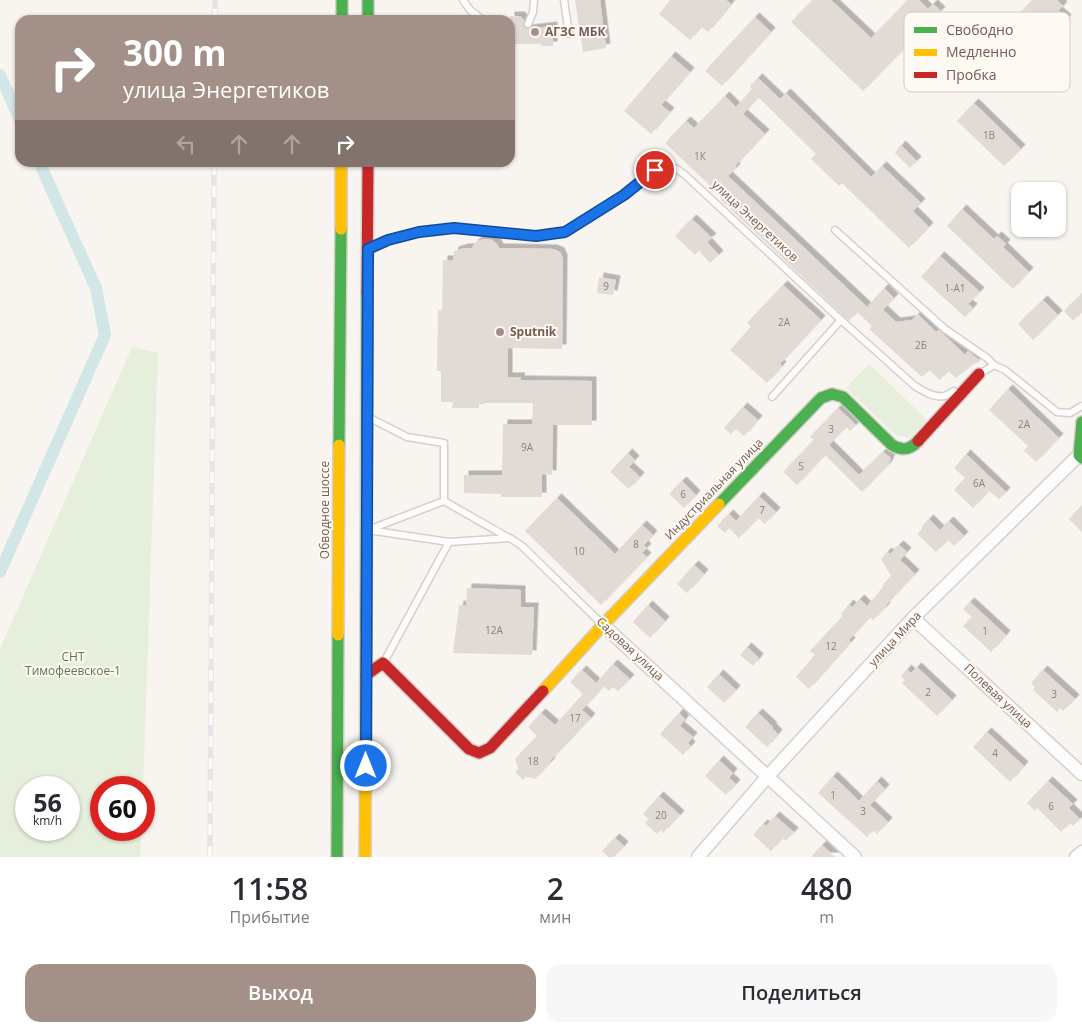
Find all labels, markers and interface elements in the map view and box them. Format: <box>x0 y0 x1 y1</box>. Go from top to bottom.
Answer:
legend <box>904 12 1070 92</box>
text: Свободно <box>946 20 1013 39</box>
place label: АГЗС МБК <box>545 23 607 40</box>
marker: АГЗС МБК <box>529 26 541 38</box>
text: 300 m <box>123 29 227 76</box>
icon: right <box>40 35 105 100</box>
text: Медленно <box>946 42 1017 61</box>
text: Пробка <box>946 65 997 84</box>
text: улица Энергетиков <box>123 74 329 104</box>
house number: 1В <box>983 128 995 142</box>
icon: left <box>172 130 200 158</box>
icon: ahead <box>225 130 253 158</box>
icon: ahead <box>278 130 306 158</box>
icon: right <box>331 130 359 158</box>
pin <box>634 149 676 191</box>
house number: 1К <box>694 149 707 163</box>
icon: arrive <box>641 156 669 184</box>
street label: улица Энергетиков <box>708 176 802 265</box>
map controls <box>1011 182 1066 237</box>
button: sound <box>1011 182 1066 237</box>
house number: 9 <box>603 279 609 293</box>
house number: 1-А1 <box>945 281 965 295</box>
house number: 2А <box>778 315 791 329</box>
place label: Sputnik <box>510 323 557 340</box>
marker: Sputnik <box>494 326 506 338</box>
house number: 2Б <box>915 338 927 352</box>
house number: 2А <box>1018 417 1031 431</box>
house number: 3 <box>828 422 834 436</box>
street label: Индустриальная улица <box>661 434 767 543</box>
house number: 9А <box>521 440 534 454</box>
house number: 5 <box>798 459 804 473</box>
street label: Обводное шоссе <box>316 461 333 559</box>
house number: 6А <box>973 476 986 490</box>
house number: 6 <box>680 487 686 501</box>
house number: 7 <box>759 503 765 517</box>
house number: 8 <box>633 537 639 551</box>
house number: 10 <box>573 544 585 558</box>
street label: улица Мира <box>864 607 925 670</box>
street label: Садовая улица <box>593 613 668 684</box>
house number: 12А <box>485 623 504 637</box>
house number: 1 <box>982 624 988 638</box>
house number: 12 <box>825 639 837 653</box>
park label: СНТ Тимофеевское-1 <box>25 648 121 679</box>
street label: Полевая улица <box>961 660 1036 732</box>
house number: 2 <box>925 685 931 699</box>
house number: 3 <box>1051 687 1057 701</box>
house number: 17 <box>569 711 581 725</box>
position arrow <box>339 739 391 791</box>
house number: 4 <box>992 746 998 760</box>
house number: 18 <box>527 754 539 768</box>
speed limit sign: 60 <box>90 776 155 841</box>
text: 56 <box>33 785 62 819</box>
house number: 1 <box>830 788 836 802</box>
house number: 6 <box>1048 799 1054 813</box>
house number: 3 <box>860 804 866 818</box>
house number: 20 <box>655 808 667 822</box>
text: km/h <box>33 812 62 829</box>
text: 11:58 <box>231 868 308 909</box>
text: 2 <box>547 868 564 909</box>
text: 480 <box>801 868 852 909</box>
text: Прибытие <box>230 906 310 928</box>
text: мин <box>539 906 571 928</box>
text: m <box>819 906 834 928</box>
button: Выход <box>25 964 536 1022</box>
button: Поделиться <box>546 964 1057 1022</box>

